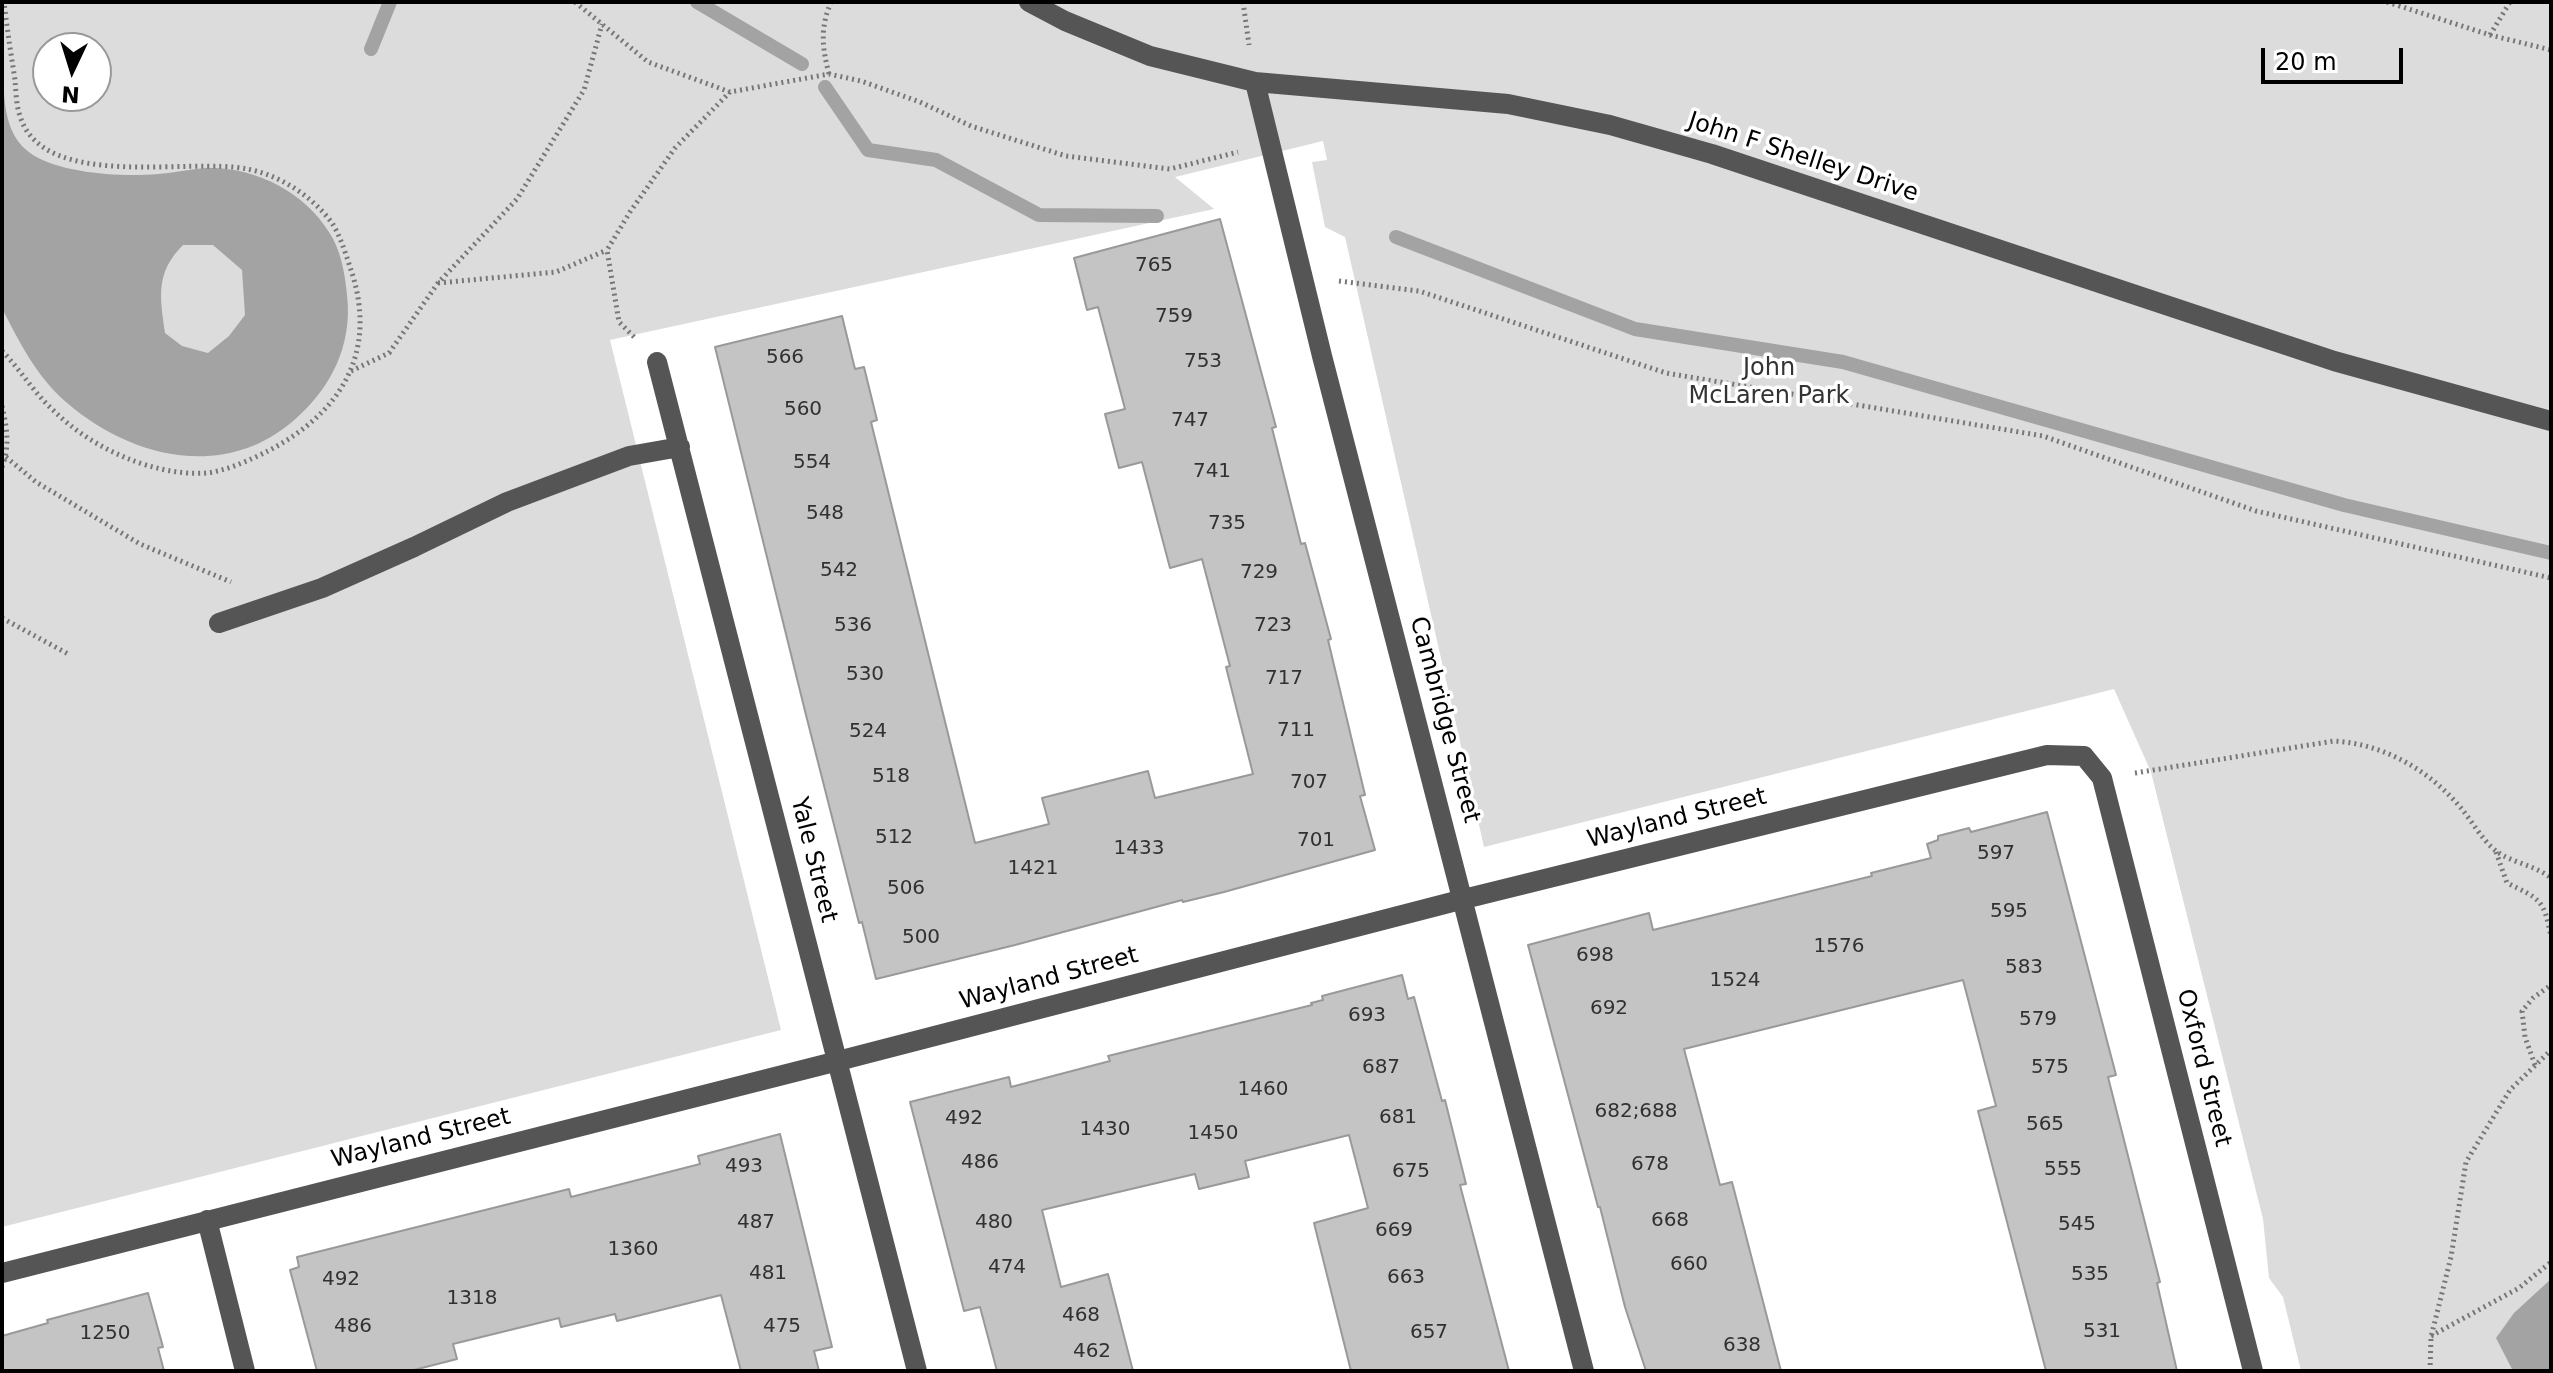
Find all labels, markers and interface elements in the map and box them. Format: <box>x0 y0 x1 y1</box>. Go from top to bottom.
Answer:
north arrow <box>32 32 112 112</box>
scale bar <box>2265 32 2407 82</box>
text: 20 m <box>2275 48 2337 76</box>
text: N <box>60 81 80 108</box>
street label: John F Shelley Drive <box>1684 107 1922 209</box>
house number: 765 <box>1135 254 1173 278</box>
house number: 759 <box>1155 305 1193 329</box>
house number: 566 <box>766 346 804 370</box>
house number: 753 <box>1184 350 1222 374</box>
park label: John McLaren Park <box>1689 355 1849 411</box>
house number: 560 <box>784 398 822 422</box>
house number: 747 <box>1171 409 1209 433</box>
house number: 554 <box>793 451 831 475</box>
house number: 741 <box>1193 460 1231 484</box>
house number: 548 <box>806 502 844 526</box>
house number: 735 <box>1208 512 1246 536</box>
house number: 542 <box>820 559 858 583</box>
house number: 729 <box>1240 561 1278 585</box>
house number: 536 <box>834 614 872 638</box>
house number: 723 <box>1254 614 1292 638</box>
street label: Cambridge Street <box>1403 614 1485 826</box>
house number: 530 <box>846 663 884 687</box>
house number: 717 <box>1265 667 1303 691</box>
house number: 711 <box>1277 719 1315 743</box>
house number: 524 <box>849 720 887 744</box>
house number: 518 <box>872 765 910 789</box>
house number: 707 <box>1290 771 1328 795</box>
street label: Wayland Street <box>1585 783 1769 855</box>
street label: Yale Street <box>784 794 842 926</box>
house number: 512 <box>875 826 913 850</box>
house number: 701 <box>1297 829 1335 853</box>
house number: 1433 <box>1114 837 1164 861</box>
house number: 597 <box>1977 842 2015 866</box>
house number: 1421 <box>1008 857 1058 881</box>
house number: 506 <box>887 877 925 901</box>
house number: 595 <box>1990 900 2028 924</box>
house number: 500 <box>902 926 940 950</box>
house number: 1576 <box>1814 935 1864 959</box>
street label: Wayland Street <box>957 941 1141 1017</box>
house number: 698 <box>1576 944 1614 968</box>
house number: 583 <box>2005 956 2043 980</box>
house number: 1524 <box>1710 969 1760 993</box>
street label: Oxford Street <box>2169 986 2237 1150</box>
house number: 692 <box>1590 997 1628 1021</box>
house number: 693 <box>1348 1004 1386 1028</box>
house number: 579 <box>2019 1008 2057 1032</box>
house number: 687 <box>1362 1056 1400 1080</box>
house number: 575 <box>2031 1056 2069 1080</box>
house number: 1460 <box>1238 1078 1288 1102</box>
house number: 682;688 <box>1594 1100 1678 1124</box>
street label: Wayland Street <box>329 1103 513 1175</box>
house number: 681 <box>1379 1106 1417 1130</box>
house number: 492 <box>945 1107 983 1131</box>
house number: 565 <box>2026 1113 2064 1137</box>
house number: 1430 <box>1080 1118 1130 1142</box>
house number: 1450 <box>1188 1122 1238 1146</box>
house number: 486 <box>961 1151 999 1175</box>
house number: 678 <box>1631 1153 1669 1177</box>
house number: 493 <box>725 1155 763 1179</box>
house number: 555 <box>2044 1158 2082 1182</box>
house number: 675 <box>1392 1160 1430 1184</box>
house number: 668 <box>1651 1209 1689 1233</box>
house number: 487 <box>737 1211 775 1235</box>
house number: 480 <box>975 1211 1013 1235</box>
house number: 545 <box>2058 1213 2096 1237</box>
house number: 669 <box>1375 1219 1413 1243</box>
house number: 1360 <box>608 1238 658 1262</box>
house number: 660 <box>1670 1253 1708 1277</box>
house number: 474 <box>988 1256 1026 1280</box>
house number: 481 <box>749 1262 787 1286</box>
house number: 535 <box>2071 1263 2109 1287</box>
house number: 663 <box>1387 1266 1425 1290</box>
house number: 492 <box>322 1268 360 1292</box>
house number: 1318 <box>447 1287 497 1311</box>
house number: 468 <box>1062 1304 1100 1328</box>
house number: 486 <box>334 1315 372 1339</box>
house number: 475 <box>763 1315 801 1339</box>
house number: 531 <box>2083 1320 2121 1344</box>
house number: 657 <box>1410 1321 1448 1345</box>
house number: 1250 <box>80 1322 130 1346</box>
house number: 638 <box>1723 1334 1761 1358</box>
house number: 462 <box>1073 1340 1111 1364</box>

